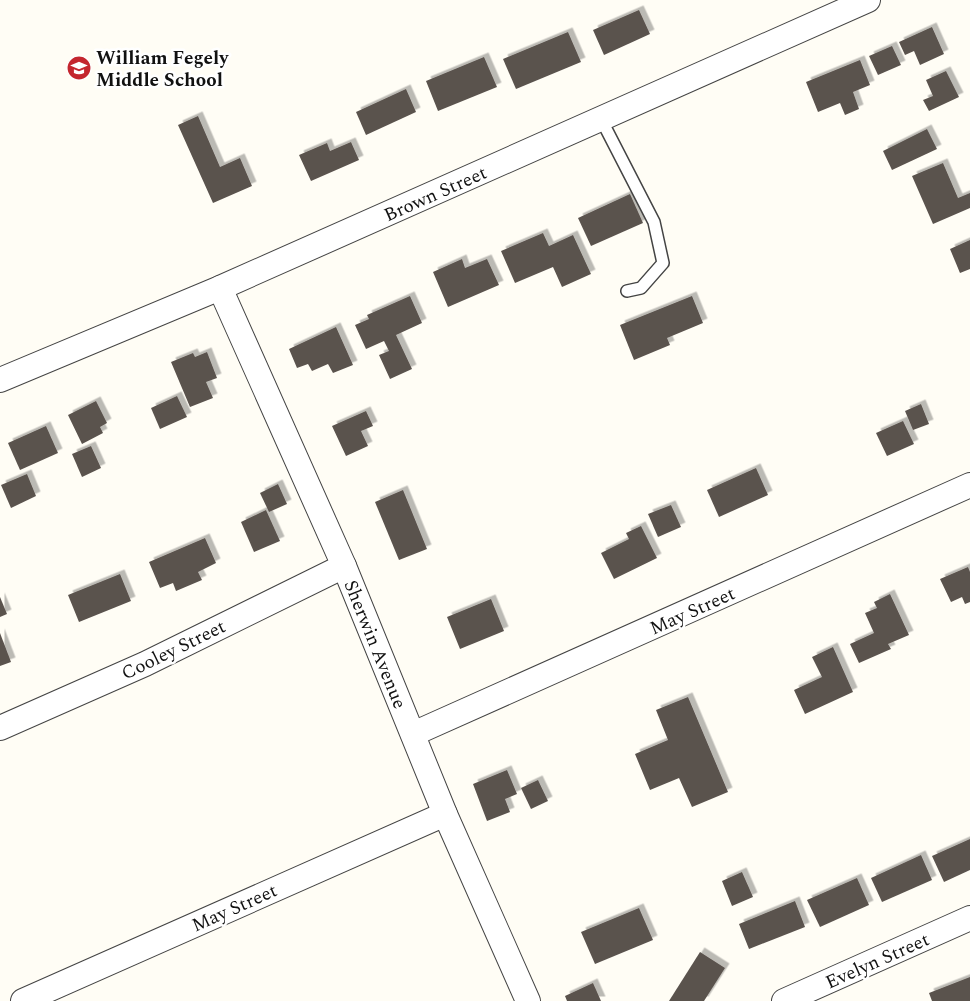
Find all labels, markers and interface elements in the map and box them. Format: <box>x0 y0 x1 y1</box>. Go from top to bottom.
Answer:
place label: William Fegely Middle School <box>96 44 229 95</box>
school or university icon: William Fegely Middle School <box>66 55 92 81</box>
street label: Brown Street <box>379 159 492 230</box>
street label: Sherwin Avenue <box>336 576 414 713</box>
street label: May Street <box>645 579 740 643</box>
street label: Cooley Street <box>117 612 231 688</box>
street label: May Street <box>187 876 282 940</box>
street label: Evelyn Street <box>821 925 934 997</box>

